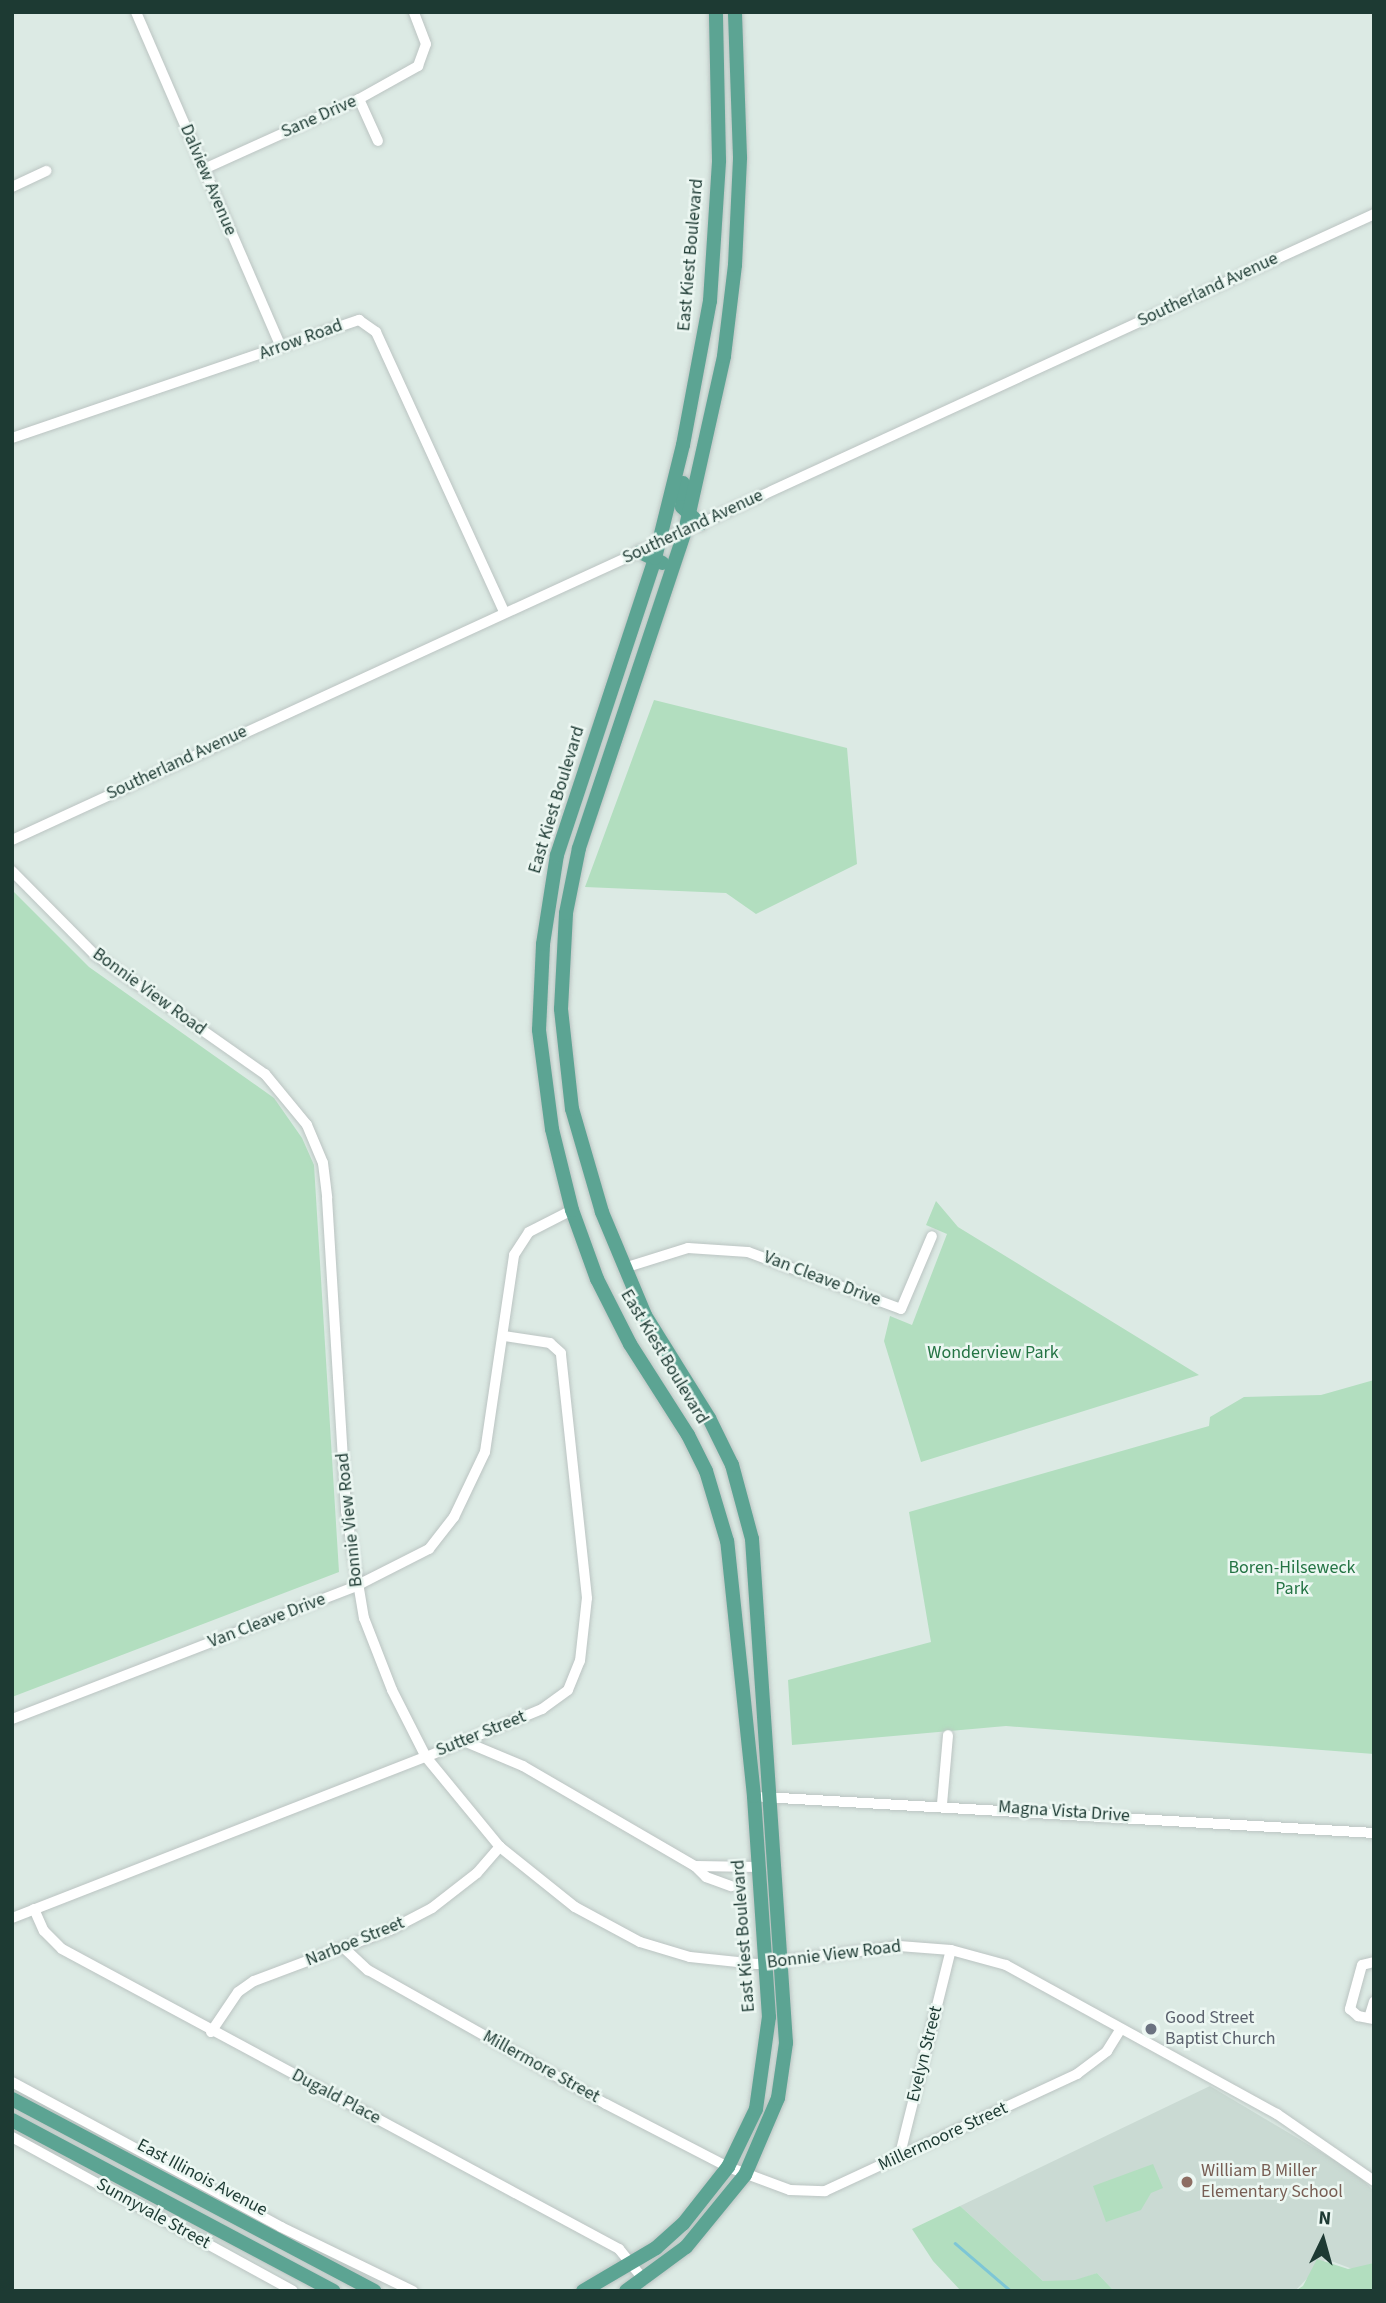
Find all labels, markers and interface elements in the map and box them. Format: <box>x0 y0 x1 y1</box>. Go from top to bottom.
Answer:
street label: Sane Drive <box>278 91 360 143</box>
street label: Dalview Avenue <box>175 121 241 239</box>
street label: East Kiest Boulevard <box>674 178 708 332</box>
street label: Southerland Avenue <box>1134 248 1282 332</box>
street label: Arrow Road <box>256 315 346 365</box>
street label: Southerland Avenue <box>619 485 767 569</box>
street label: Southerland Avenue <box>103 721 251 805</box>
street label: East Kiest Boulevard <box>524 724 590 876</box>
street label: Bonnie View Road <box>88 944 210 1040</box>
street label: Van Cleave Drive <box>760 1247 884 1311</box>
street label: East Kiest Boulevard <box>615 1286 713 1428</box>
park label: Wonderview Park <box>927 1342 1059 1364</box>
street label: Bonnie View Road <box>332 1452 368 1588</box>
park label: Boren-Hilseweck Park <box>1228 1558 1356 1600</box>
street label: Van Cleave Drive <box>205 1589 329 1653</box>
street label: Sutter Street <box>433 1706 529 1762</box>
street label: Magna Vista Drive <box>997 1797 1131 1827</box>
street label: East Kiest Boulevard <box>728 1859 760 2013</box>
street label: Narboe Street <box>303 1912 407 1972</box>
street label: Bonnie View Road <box>766 1936 902 1974</box>
street label: Evelyn Street <box>903 2004 947 2104</box>
place label: Good Street Baptist Church <box>1165 2008 1276 2050</box>
marker: Good Street Baptist Church <box>1143 2021 1159 2037</box>
street label: Millermore Street <box>479 2026 603 2108</box>
street label: Dugald Place <box>288 2065 384 2129</box>
street label: Millermoore Street <box>875 2098 1011 2176</box>
street label: East Illinois Avenue <box>133 2135 271 2221</box>
place label: William B Miller Elementary School <box>1201 2161 1343 2204</box>
street label: Sunnyvale Street <box>92 2174 214 2254</box>
marker: William B Miller Elementary School <box>1179 2174 1195 2190</box>
north arrow <box>1288 2205 1358 2275</box>
text: N <box>1317 2205 1332 2233</box>

